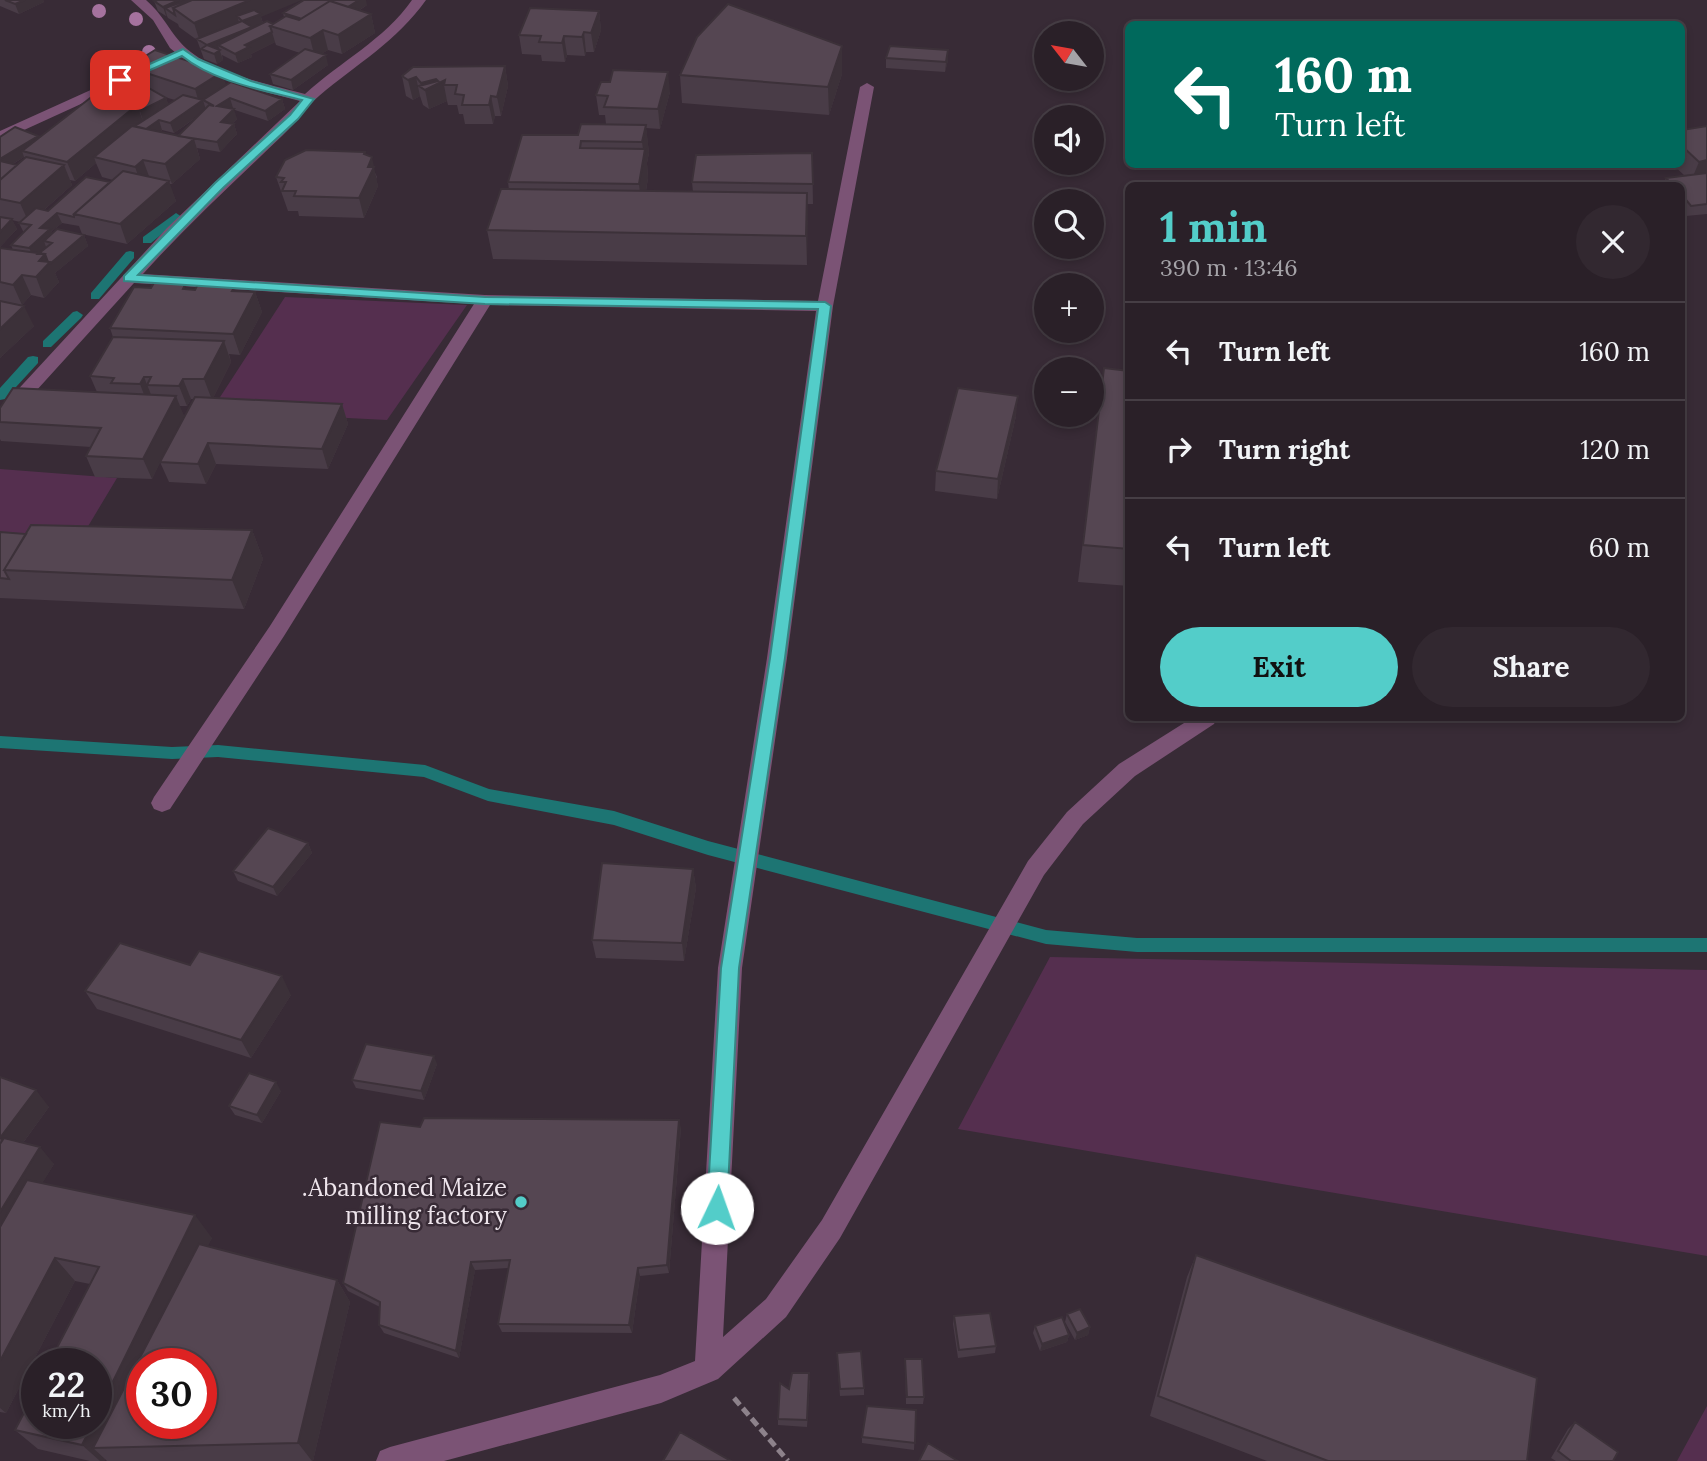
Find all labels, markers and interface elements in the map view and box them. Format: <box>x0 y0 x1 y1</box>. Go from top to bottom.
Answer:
north arrow <box>1034 21 1104 91</box>
map controls <box>1034 21 1104 427</box>
text: 160 m <box>1275 43 1412 105</box>
icon: left <box>1160 49 1251 140</box>
pin <box>90 50 150 110</box>
icon: arrive <box>101 61 139 99</box>
text: Turn left <box>1275 104 1405 145</box>
button: sound <box>1034 105 1104 175</box>
button: search <box>1034 189 1104 259</box>
text: 1 min <box>1160 200 1267 254</box>
button: close <box>1576 205 1650 279</box>
text: 390 m · 13:46 <box>1160 253 1298 282</box>
button: + <box>1034 273 1104 343</box>
icon: left <box>1160 332 1198 370</box>
text: Turn left <box>1219 335 1330 368</box>
text: 160 m <box>1579 335 1650 368</box>
button: − <box>1034 357 1104 427</box>
icon: right <box>1160 430 1198 468</box>
text: Turn right <box>1219 433 1350 466</box>
text: 120 m <box>1580 433 1650 466</box>
icon: left <box>1160 528 1198 566</box>
text: Turn left <box>1219 531 1330 564</box>
text: 60 m <box>1589 531 1650 564</box>
button: Exit <box>1160 627 1398 707</box>
button: Share <box>1412 627 1650 707</box>
position arrow <box>680 1171 754 1245</box>
place label: .Abandoned Maize milling factory <box>302 1172 507 1231</box>
marker: .Abandoned Maize milling factory <box>513 1194 529 1210</box>
speed limit sign: 30 <box>126 1348 217 1439</box>
text: 22 <box>48 1362 85 1407</box>
text: km/h <box>42 1399 91 1422</box>

